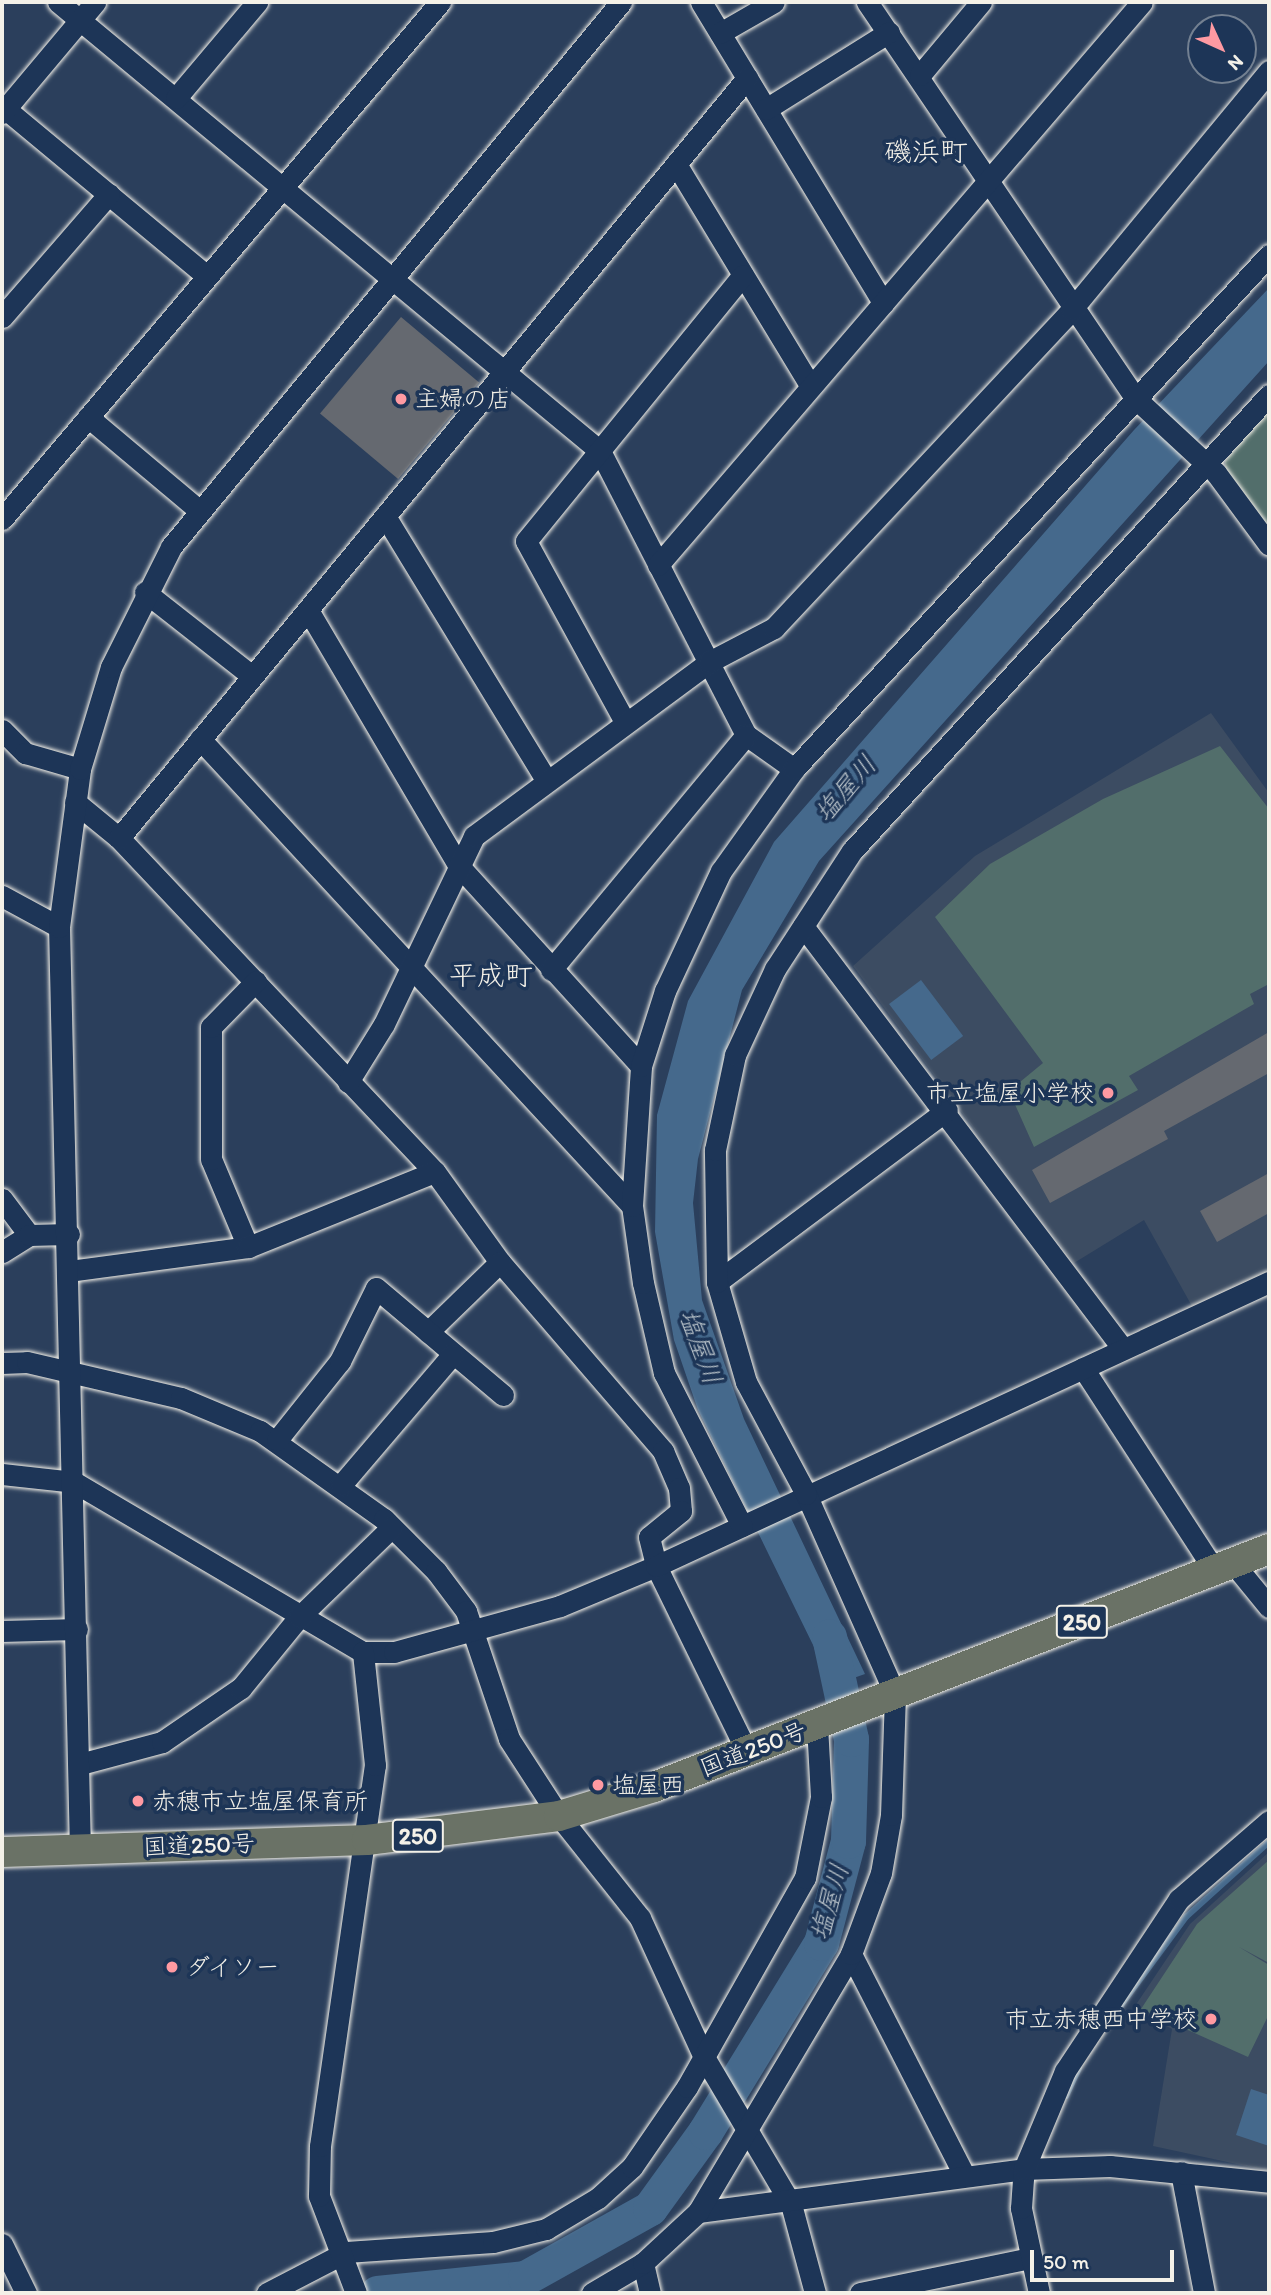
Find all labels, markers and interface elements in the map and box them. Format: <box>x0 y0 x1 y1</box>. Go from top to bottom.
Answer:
north arrow <box>1187 14 1257 84</box>
text: N <box>1223 50 1248 75</box>
district label: 磯浜町 <box>884 134 968 168</box>
place label: 主婦の店 <box>415 385 511 413</box>
marker: 主婦の店 <box>393 391 409 407</box>
water label: 塩屋川 <box>809 749 883 829</box>
district label: 平成町 <box>449 958 533 992</box>
place label: 市立塩屋小学校 <box>926 1079 1094 1107</box>
marker: 市立塩屋小学校 <box>1100 1085 1116 1101</box>
water label: 塩屋川 <box>672 1305 728 1389</box>
road number: 250 <box>1056 1602 1108 1642</box>
street label: 国道250号 <box>696 1715 810 1783</box>
place label: 塩屋西 <box>612 1771 684 1799</box>
marker: 塩屋西 <box>590 1777 606 1793</box>
place label: 赤穂市立塩屋保育所 <box>152 1787 368 1815</box>
marker: 赤穂市立塩屋保育所 <box>130 1793 146 1809</box>
road number: 250 <box>392 1816 444 1856</box>
street label: 国道250号 <box>143 1829 255 1861</box>
water label: 塩屋川 <box>804 1860 856 1944</box>
place label: ダイソー <box>186 1953 282 1981</box>
marker: ダイソー <box>164 1959 180 1975</box>
place label: 市立赤穂西中学校 <box>1005 2005 1197 2033</box>
marker: 市立赤穂西中学校 <box>1203 2011 1219 2027</box>
scale bar <box>1033 2236 1176 2280</box>
text: 50 m <box>1043 2249 1089 2274</box>

